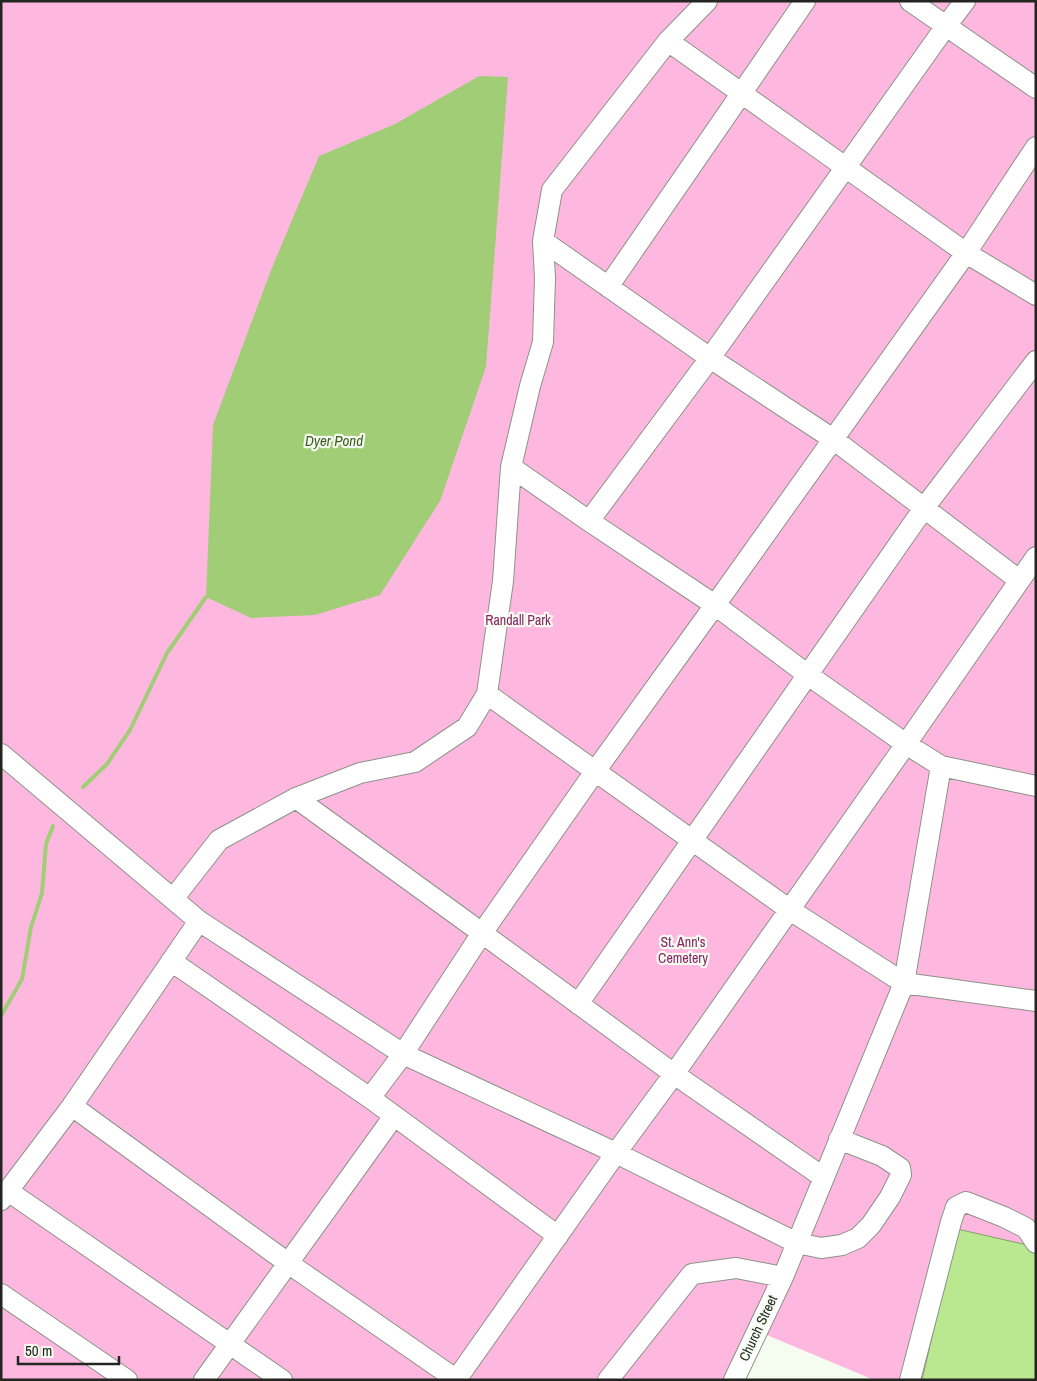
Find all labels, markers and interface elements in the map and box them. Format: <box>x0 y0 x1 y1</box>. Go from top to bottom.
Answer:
water label: Dyer Pond <box>305 430 363 451</box>
park label: Randall Park <box>485 611 551 629</box>
park label: St. Ann's Cemetery <box>658 933 708 967</box>
street label: Church Street <box>735 1292 781 1364</box>
scale bar <box>18 1334 119 1366</box>
text: 50 m <box>25 1340 52 1361</box>

